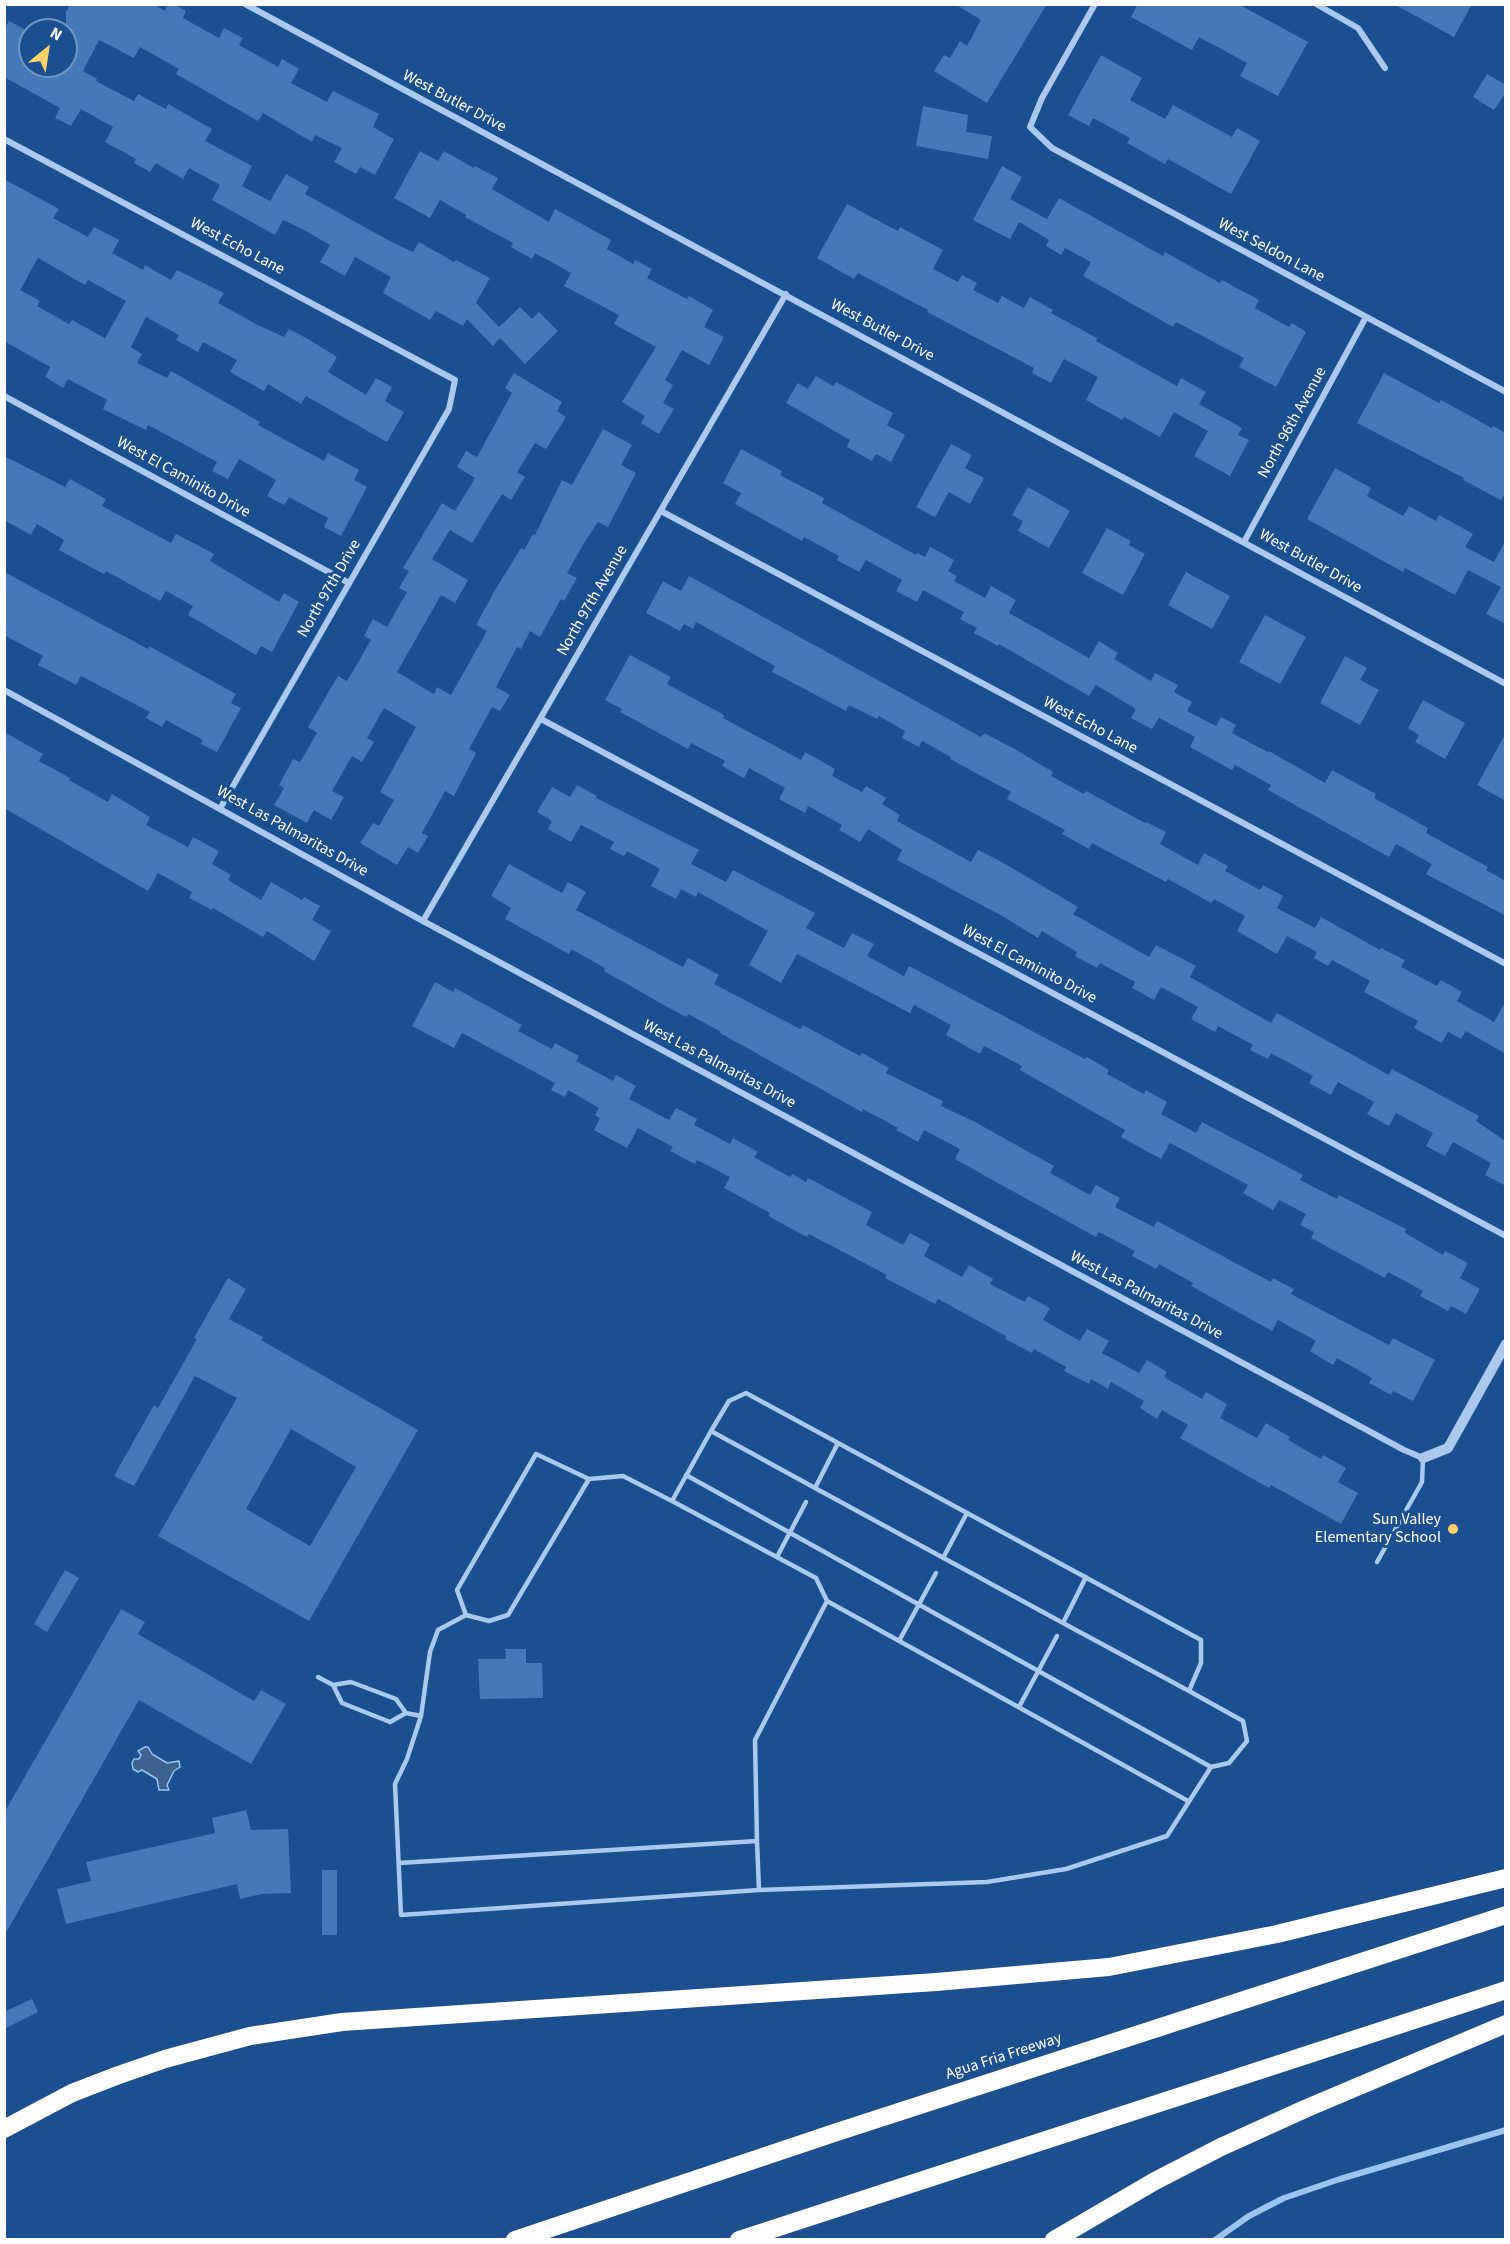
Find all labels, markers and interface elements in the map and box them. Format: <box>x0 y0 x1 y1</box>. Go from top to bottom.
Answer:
north arrow <box>18 18 78 78</box>
text: N <box>46 22 66 46</box>
street label: West Butler Drive <box>399 67 509 137</box>
street label: West Echo Lane <box>187 214 287 280</box>
street label: West Seldon Lane <box>1214 215 1328 287</box>
street label: West Butler Drive <box>827 296 937 366</box>
street label: North 96th Avenue <box>1254 364 1332 482</box>
street label: West El Caminito Drive <box>113 433 253 523</box>
street label: West Butler Drive <box>1255 526 1365 598</box>
street label: North 97th Drive <box>294 537 366 641</box>
street label: North 97th Avenue <box>554 542 632 660</box>
street label: West Echo Lane <box>1040 693 1140 759</box>
street label: West Las Palmaritas Drive <box>213 782 371 882</box>
street label: West El Caminito Drive <box>958 921 1100 1009</box>
street label: West Las Palmaritas Drive <box>639 1017 799 1113</box>
street label: West Las Palmaritas Drive <box>1066 1248 1226 1344</box>
place label: Sun Valley Elementary School <box>1315 1510 1441 1548</box>
marker: Sun Valley Elementary School <box>1446 1522 1460 1536</box>
street label: Agua Fria Freeway <box>944 2029 1064 2085</box>

